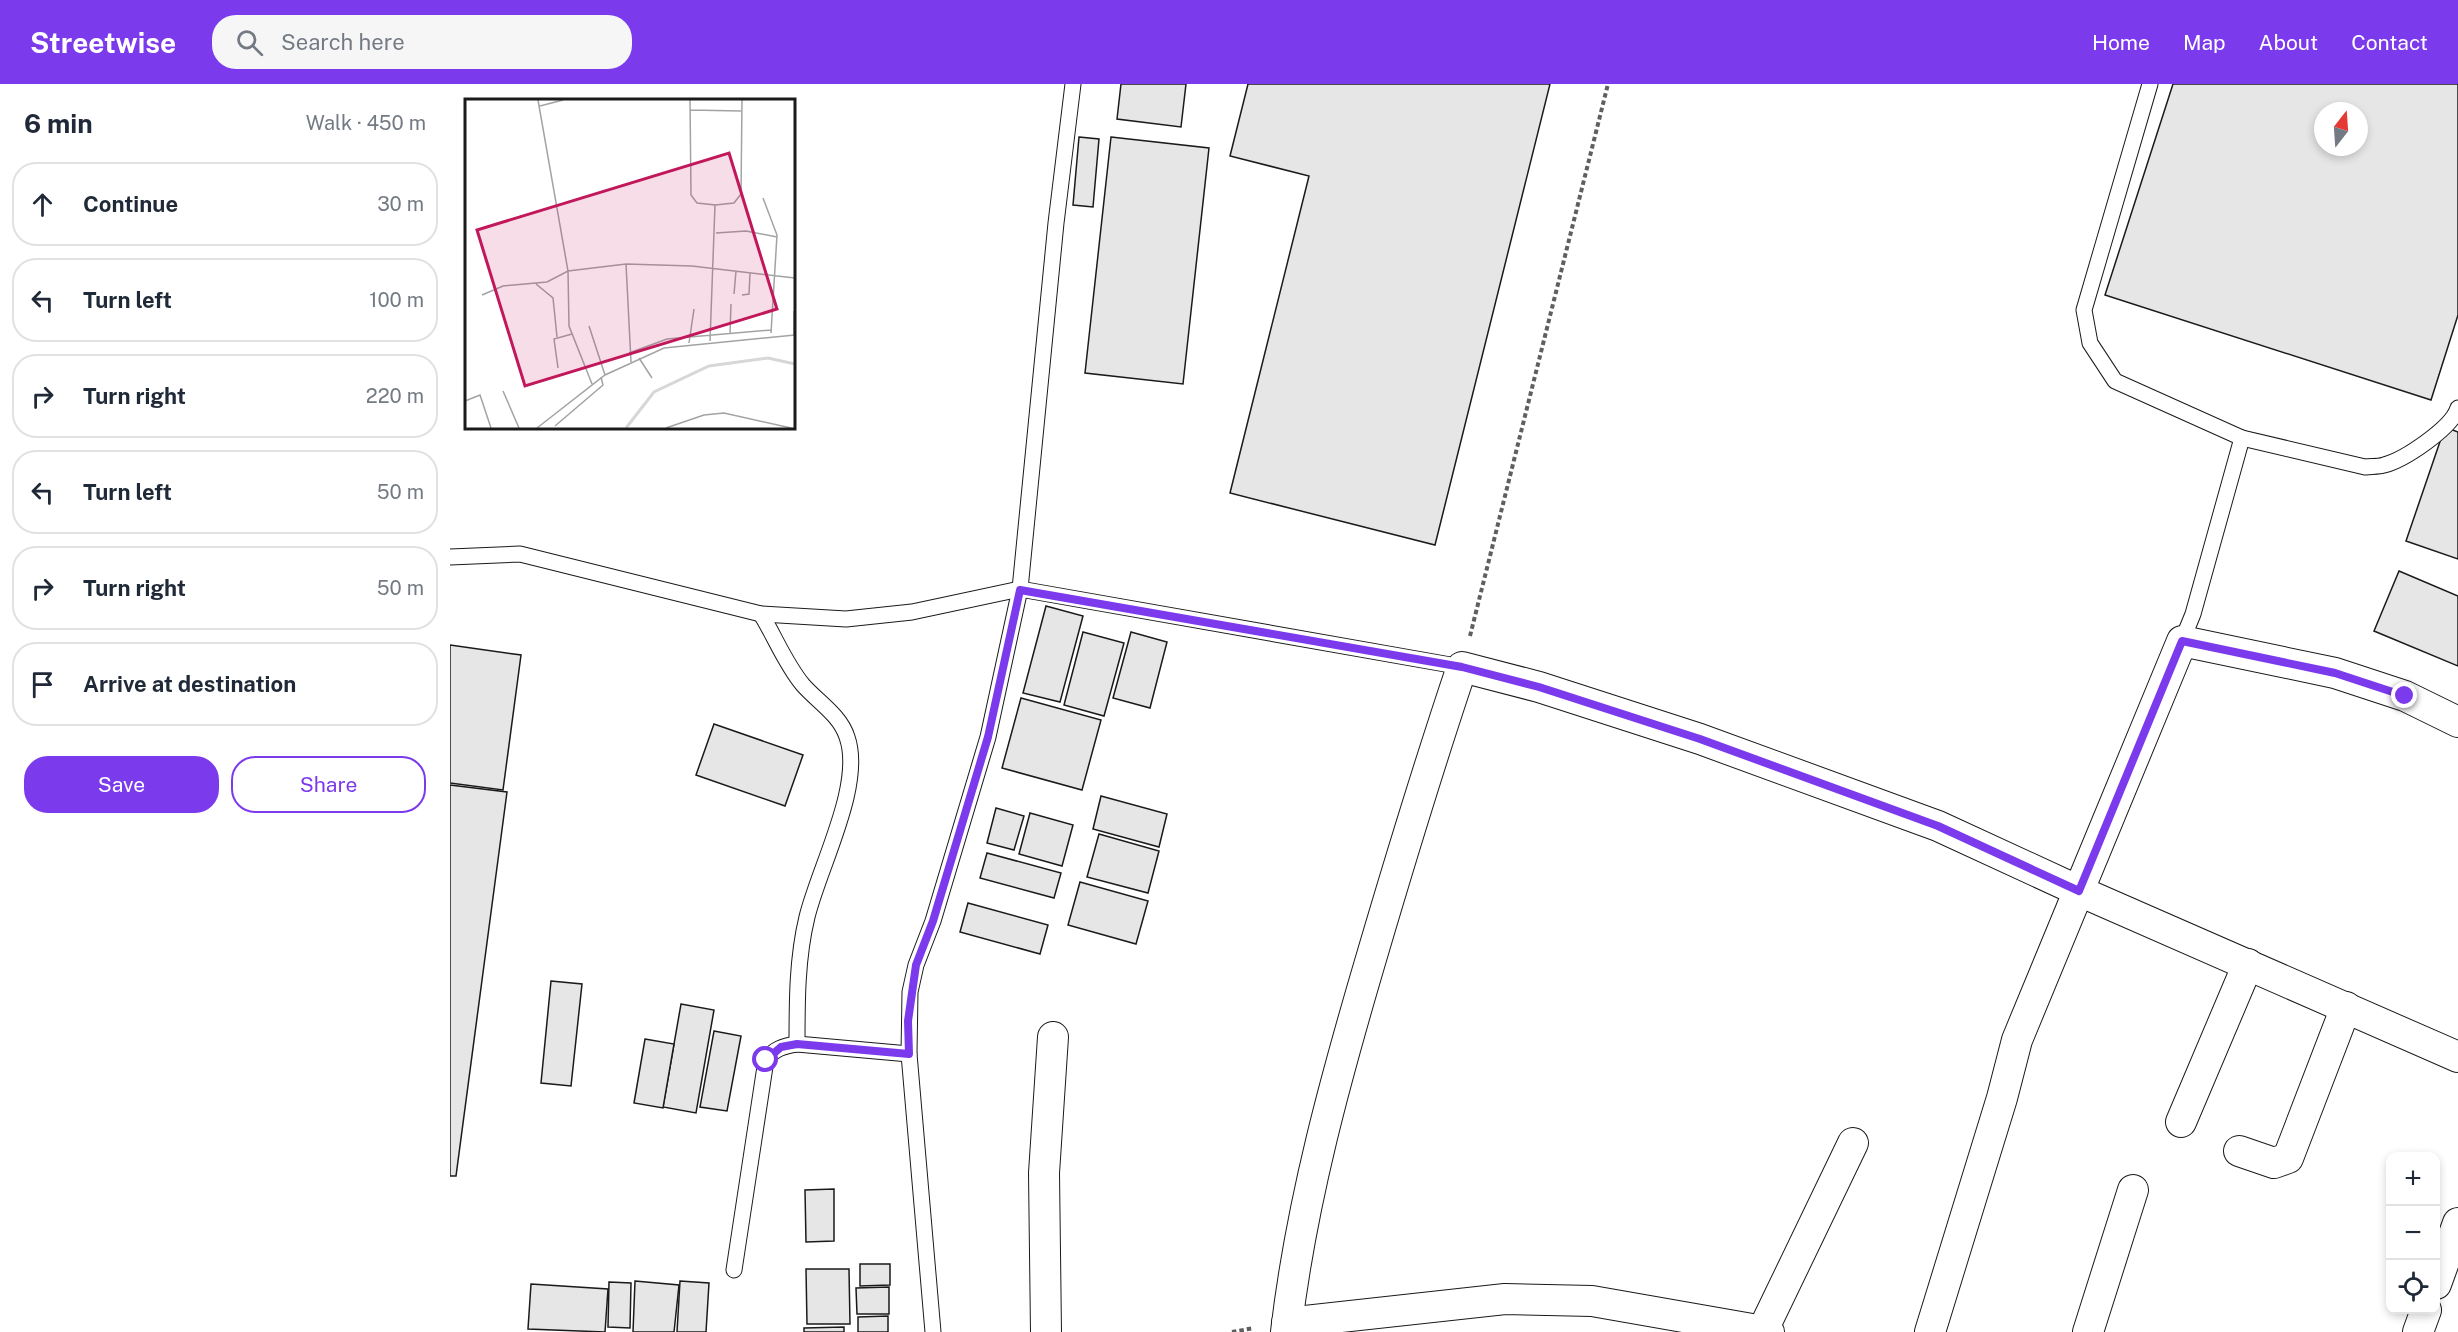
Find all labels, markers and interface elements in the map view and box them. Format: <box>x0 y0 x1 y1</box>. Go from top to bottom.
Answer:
search box <box>212 15 632 69</box>
text: Streetwise <box>30 26 176 59</box>
icon: search <box>233 26 266 59</box>
text: Search here <box>281 29 405 55</box>
text: Home <box>2092 30 2150 55</box>
text: Map <box>2183 30 2226 55</box>
text: About <box>2259 30 2318 55</box>
text: Contact <box>2351 30 2428 55</box>
inset map <box>465 99 795 429</box>
north arrow <box>2314 102 2368 156</box>
text: 6 min <box>24 108 93 139</box>
text: Walk · 450 m <box>306 111 426 135</box>
icon: ahead <box>26 188 59 221</box>
text: Continue <box>83 191 178 217</box>
text: 30 m <box>377 192 424 216</box>
icon: left <box>26 284 59 317</box>
text: Turn left <box>83 287 172 313</box>
text: 100 m <box>369 288 424 312</box>
icon: right <box>26 380 59 413</box>
text: Turn right <box>83 383 186 409</box>
text: 220 m <box>366 384 424 408</box>
icon: left <box>26 476 59 509</box>
text: Turn left <box>83 479 172 505</box>
text: 50 m <box>377 480 424 504</box>
icon: right <box>26 572 59 605</box>
text: Turn right <box>83 575 186 601</box>
text: 50 m <box>377 576 424 600</box>
icon: arrive <box>26 668 59 701</box>
text: Arrive at destination <box>83 671 296 697</box>
route end <box>2391 682 2417 708</box>
button: Save <box>24 756 219 813</box>
button: Share <box>231 756 426 813</box>
route start <box>752 1046 778 1072</box>
map controls <box>2386 1152 2440 1314</box>
button: + <box>2386 1152 2440 1206</box>
button: − <box>2386 1206 2440 1260</box>
button: locate <box>2386 1260 2440 1314</box>

